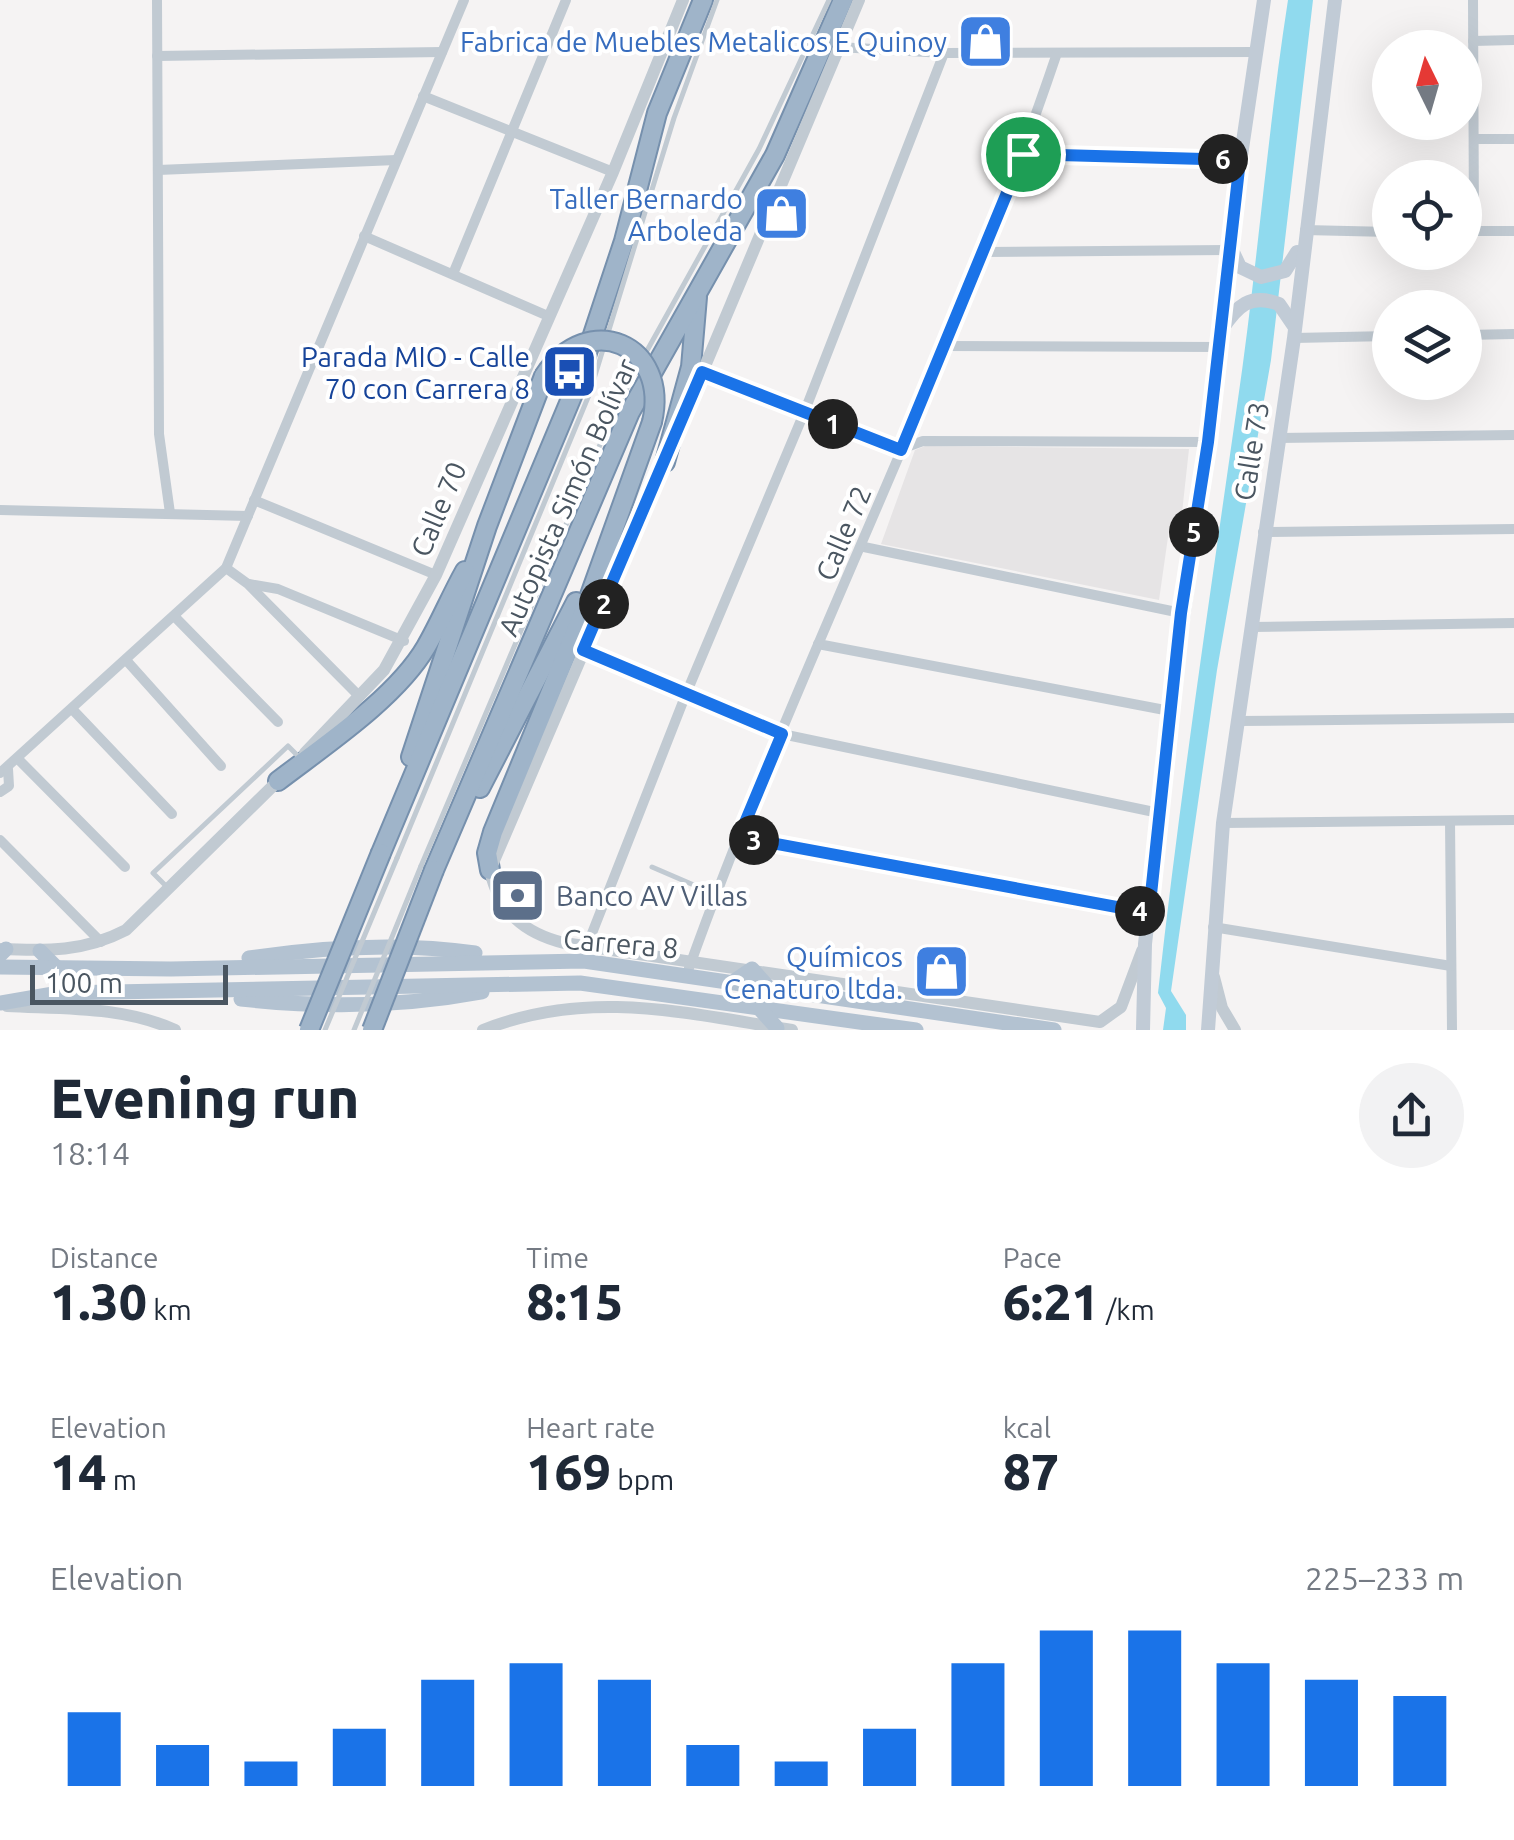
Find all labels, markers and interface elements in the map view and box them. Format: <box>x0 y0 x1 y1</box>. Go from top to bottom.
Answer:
shop icon: Fabrica de Muebles Metalicos E Quinoy <box>956 11 1016 71</box>
place label: Fabrica de Muebles Metalicos E Quinoy <box>460 26 947 57</box>
north arrow <box>1372 30 1482 140</box>
map controls <box>1372 30 1482 400</box>
pin <box>981 112 1066 197</box>
icon: arrive <box>996 127 1051 182</box>
pin: 6 <box>1198 134 1248 184</box>
text: 6 <box>1215 143 1231 174</box>
button: locate <box>1372 160 1482 270</box>
place label: Taller Bernardo Arboleda <box>549 183 743 246</box>
shop icon: Taller Bernardo Arboleda <box>752 184 812 244</box>
button: layers <box>1372 290 1482 400</box>
place label: Parada MIO - Calle 70 con Carrera 8 <box>301 341 530 404</box>
bus stop icon: Parada MIO - Calle 70 con Carrera 8 <box>539 342 599 402</box>
street label: Autopista Simón Bolívar <box>492 353 642 640</box>
pin: 1 <box>808 399 858 449</box>
street label: Calle 73 <box>1228 399 1274 503</box>
text: 1 <box>825 408 841 439</box>
street label: Calle 70 <box>404 457 472 561</box>
street label: Calle 72 <box>809 481 877 585</box>
pin: 5 <box>1169 507 1219 557</box>
text: 5 <box>1186 516 1202 547</box>
pin: 2 <box>579 579 629 629</box>
text: 2 <box>596 588 612 619</box>
pin: 3 <box>729 815 779 865</box>
text: 3 <box>746 824 762 855</box>
bank icon: Banco AV Villas <box>487 865 547 925</box>
place label: Banco AV Villas <box>556 880 748 911</box>
pin: 4 <box>1115 886 1165 936</box>
text: 4 <box>1132 895 1148 926</box>
street label: Carrera 8 <box>562 923 680 963</box>
place label: Químicos Cenaturo ltda. <box>724 941 903 1004</box>
shop icon: Químicos Cenaturo ltda. <box>912 942 972 1002</box>
scale bar <box>30 960 228 1004</box>
text: 100 m <box>45 967 123 998</box>
button: share <box>1359 1063 1464 1168</box>
text: Evening run <box>50 1067 360 1128</box>
text: 18:14 <box>50 1135 130 1171</box>
text: Distance <box>50 1242 158 1273</box>
text: Time <box>526 1242 589 1273</box>
text: Pace <box>1003 1242 1062 1273</box>
text: 1.30 <box>50 1273 147 1329</box>
text: 8:15 <box>526 1273 623 1329</box>
text: 6:21 <box>1003 1273 1100 1329</box>
text: km <box>147 1294 192 1325</box>
text: /km <box>1100 1294 1155 1325</box>
text: Elevation <box>50 1412 167 1443</box>
text: Heart rate <box>526 1412 655 1443</box>
text: kcal <box>1003 1412 1051 1443</box>
text: 14 <box>50 1443 106 1499</box>
text: 169 <box>526 1443 611 1499</box>
text: 87 <box>1003 1443 1059 1499</box>
text: m <box>106 1464 137 1495</box>
text: bpm <box>611 1464 674 1495</box>
text: Elevation <box>50 1560 183 1596</box>
text: 225–233 m <box>1305 1560 1464 1596</box>

